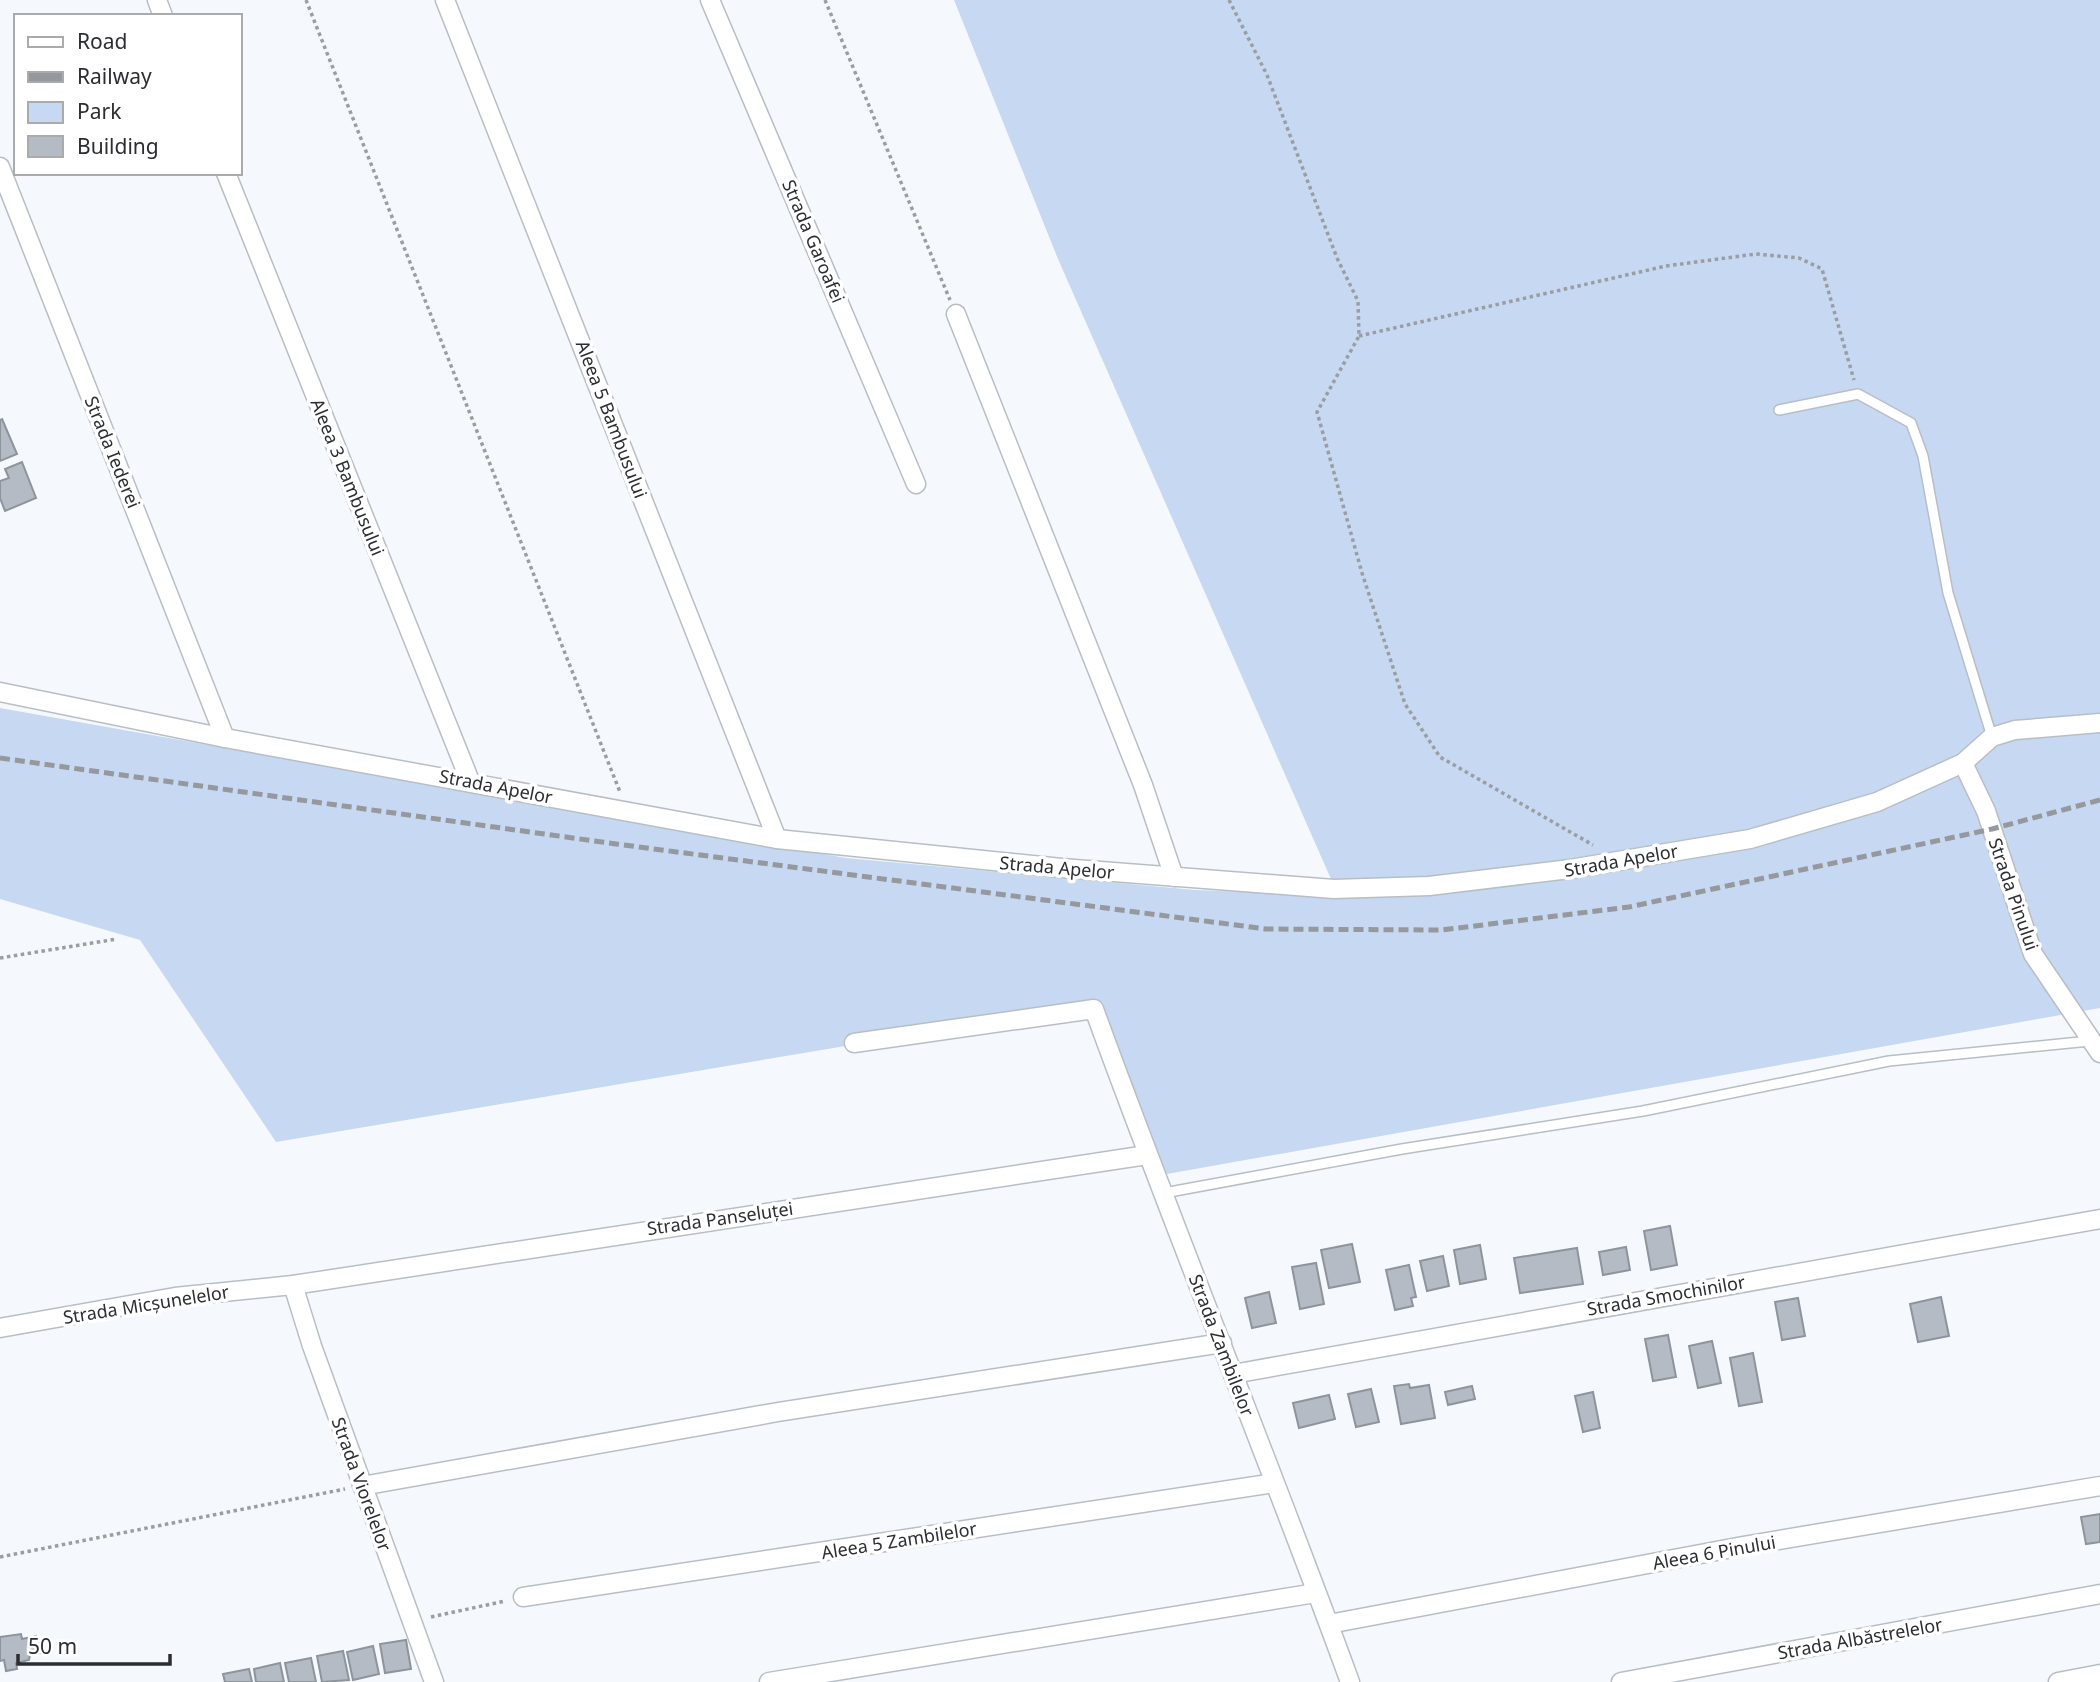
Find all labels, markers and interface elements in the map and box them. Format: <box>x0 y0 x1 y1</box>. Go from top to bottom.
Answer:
legend <box>14 14 242 175</box>
text: Road <box>77 27 127 55</box>
text: Railway <box>77 62 152 90</box>
text: Park <box>77 97 122 125</box>
text: Building <box>77 132 159 160</box>
street label: Strada Garoafei <box>777 176 851 306</box>
street label: Aleea 5 Bambusului <box>571 337 653 501</box>
street label: Strada Iederei <box>80 392 146 512</box>
street label: Aleea 3 Bambusului <box>306 395 390 559</box>
street label: Strada Apelor <box>437 763 555 809</box>
street label: Strada Pinului <box>1984 834 2044 954</box>
street label: Strada Apelor <box>1562 838 1680 882</box>
street label: Strada Apelor <box>999 850 1116 884</box>
street label: Strada Panseluței <box>645 1196 795 1240</box>
street label: Strada Smochinilor <box>1585 1269 1747 1321</box>
street label: Strada Zambilelor <box>1184 1271 1260 1420</box>
street label: Strada Micșunelelor <box>61 1279 231 1329</box>
street label: Strada Viorelelor <box>327 1414 398 1555</box>
street label: Aleea 5 Zambilelor <box>820 1516 979 1564</box>
street label: Aleea 6 Pinului <box>1651 1529 1777 1575</box>
street label: Strada Albăstrelelor <box>1776 1612 1945 1664</box>
scale bar <box>18 1622 170 1666</box>
text: 50 m <box>28 1632 77 1660</box>

